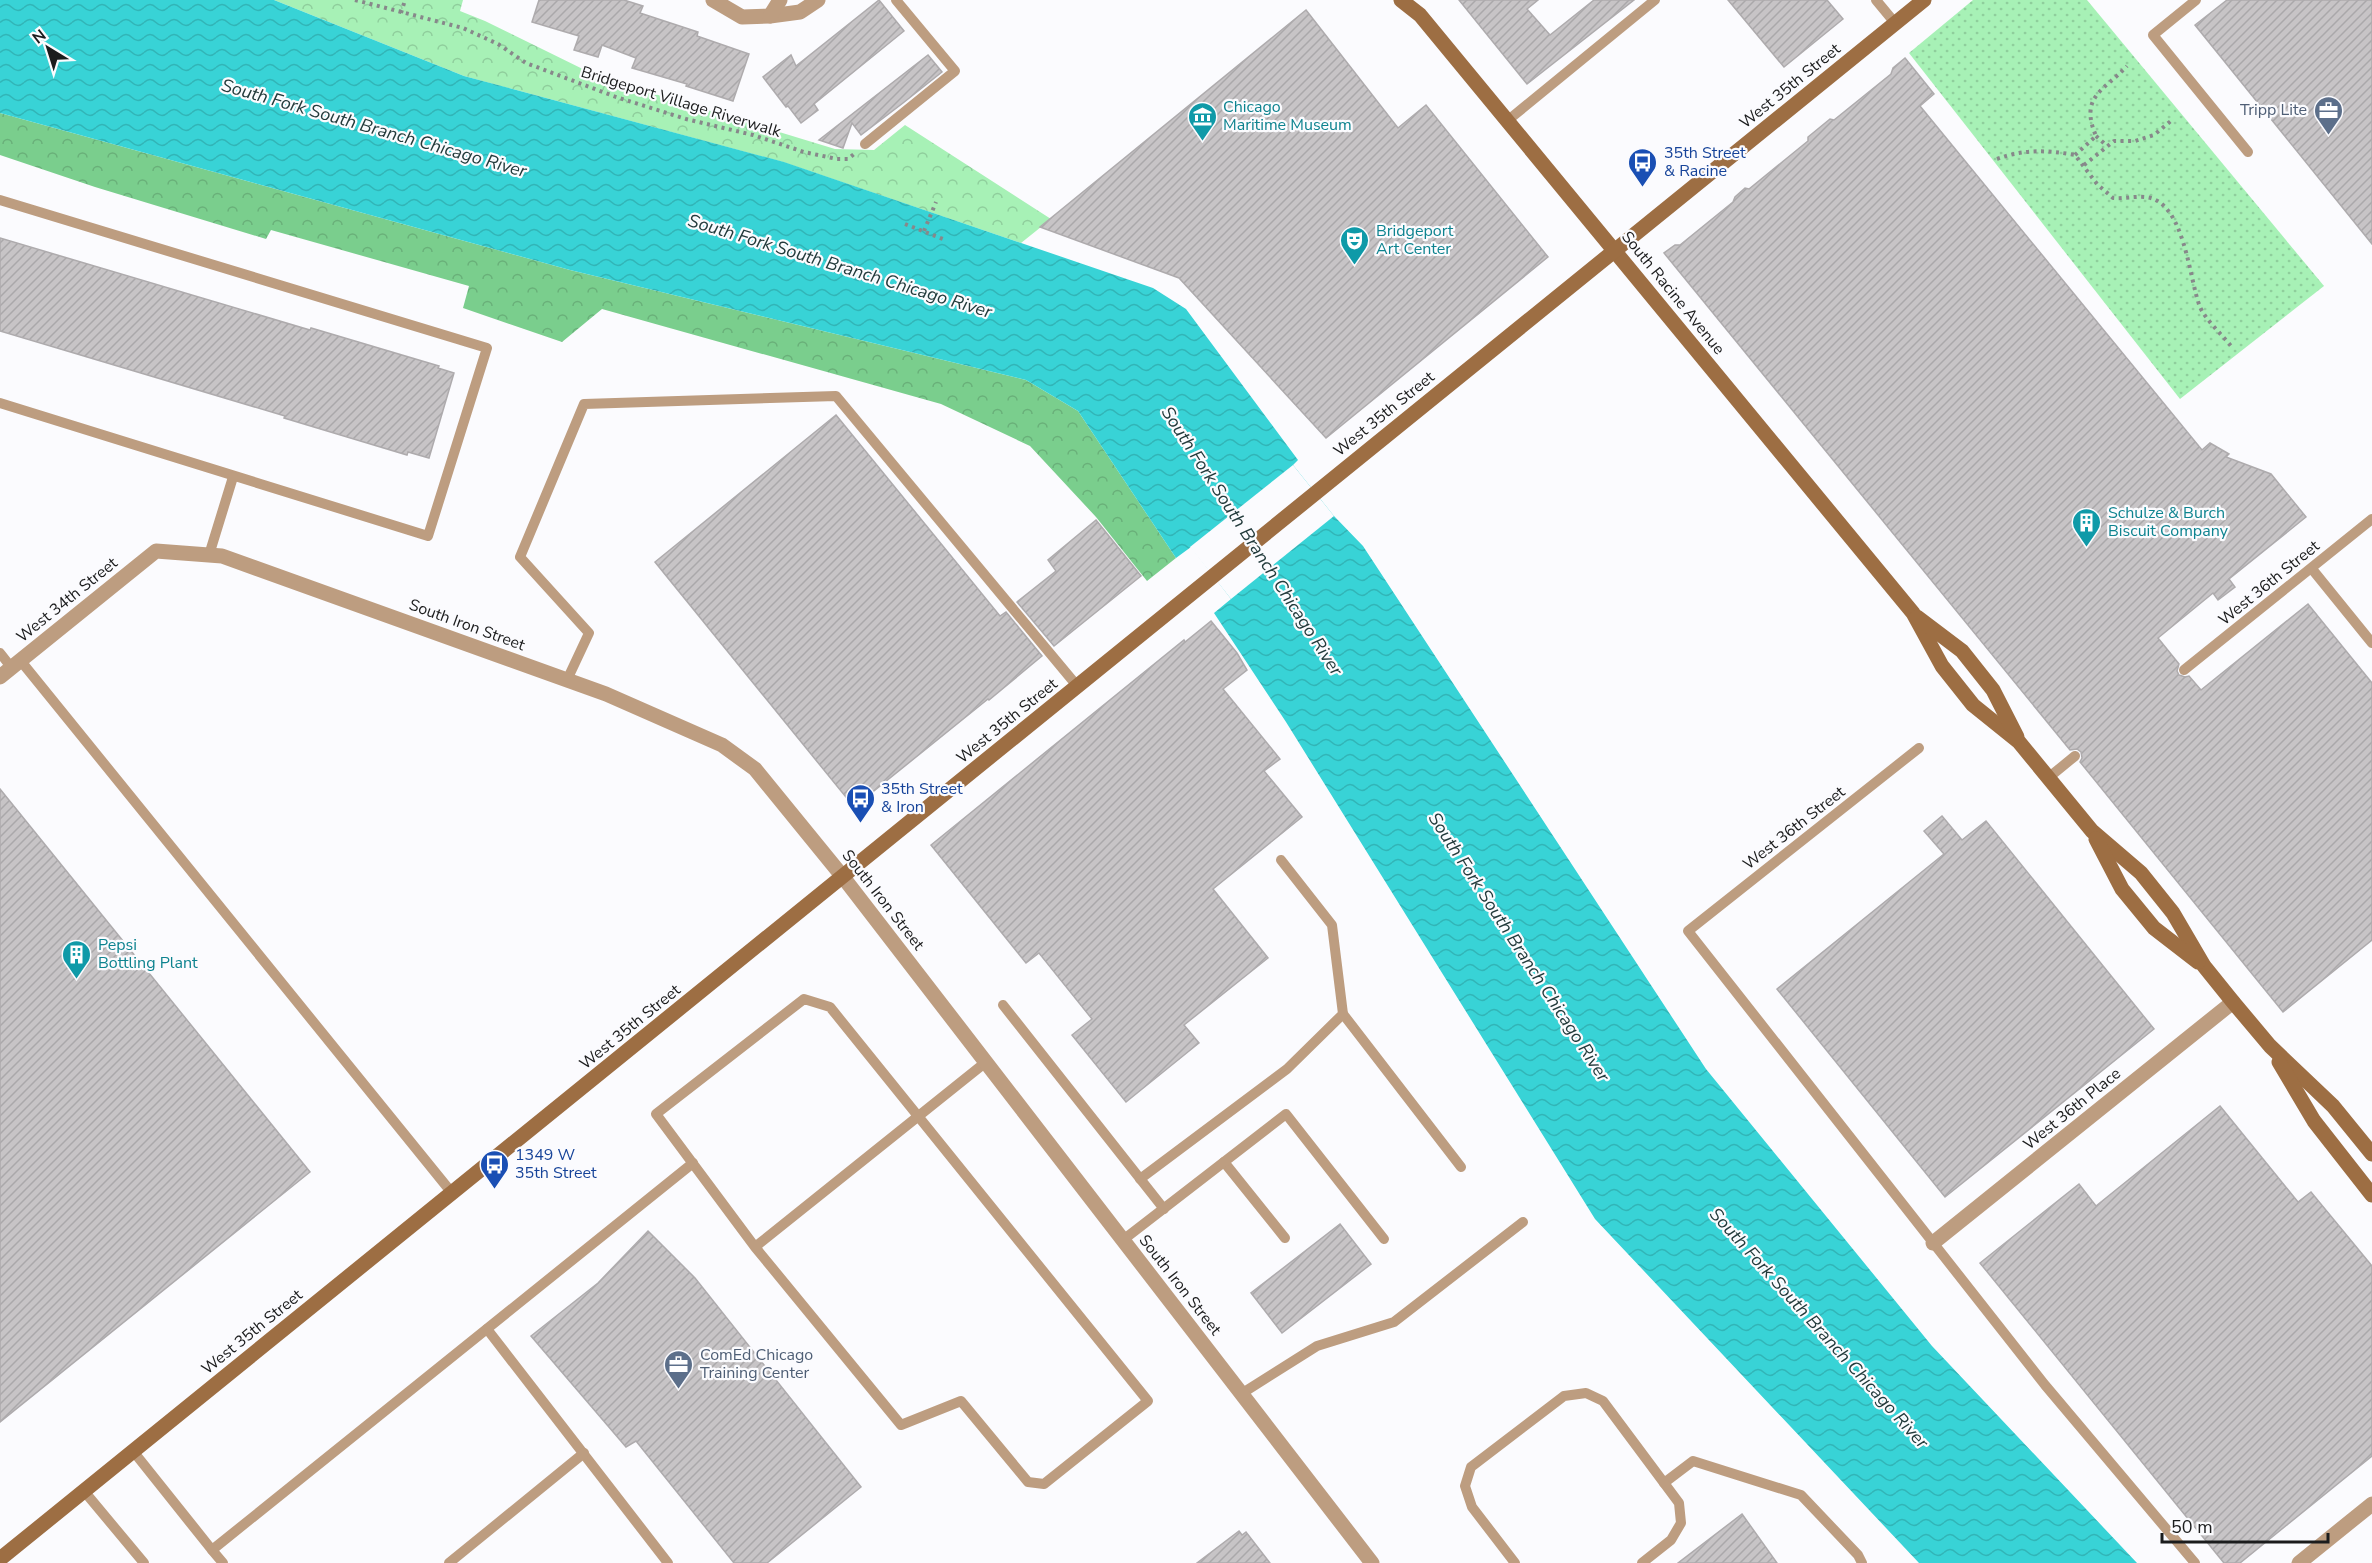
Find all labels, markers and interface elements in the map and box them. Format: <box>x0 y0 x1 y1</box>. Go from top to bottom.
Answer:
north arrow <box>18 18 78 78</box>
text: N <box>28 25 51 49</box>
street label: West 35th Street <box>1735 38 1845 134</box>
street label: Bridgeport Village Riverwalk <box>578 61 785 143</box>
water label: South Fork South Branch Chicago River <box>219 73 530 183</box>
office icon: Tripp Lite <box>2312 94 2344 136</box>
place label: Chicago Maritime Museum <box>1223 96 1352 136</box>
place label: Tripp Lite <box>2240 99 2307 121</box>
museum icon: Chicago Maritime Museum <box>1186 100 1218 142</box>
place label: 35th Street & Racine <box>1664 142 1746 182</box>
bus stop icon: 35th Street & Racine <box>1627 146 1659 188</box>
water label: South Fork South Branch Chicago River <box>685 208 995 324</box>
place label: Bridgeport Art Center <box>1376 220 1454 260</box>
theatre icon: Bridgeport Art Center <box>1339 224 1371 266</box>
street label: South Racine Avenue <box>1616 227 1730 359</box>
street label: West 35th Street <box>1329 366 1439 462</box>
water label: South Fork South Branch Chicago River <box>1156 402 1349 681</box>
place label: Schulze & Burch Biscuit Company <box>2108 502 2229 542</box>
building icon: Schulze & Burch Biscuit Company <box>2071 506 2103 548</box>
street label: West 36th Street <box>2214 535 2324 631</box>
street label: West 34th Street <box>12 552 122 648</box>
street label: South Iron Street <box>406 594 528 656</box>
street label: West 35th Street <box>952 673 1062 769</box>
place label: 35th Street & Iron <box>881 778 963 818</box>
street label: West 36th Street <box>1738 781 1850 875</box>
bus stop icon: 35th Street & Iron <box>844 782 876 824</box>
water label: South Fork South Branch Chicago River <box>1423 808 1616 1087</box>
street label: South Iron Street <box>837 845 929 955</box>
place label: Pepsi Bottling Plant <box>98 934 198 974</box>
building icon: Pepsi Bottling Plant <box>61 938 93 980</box>
street label: West 35th Street <box>575 979 685 1075</box>
street label: West 36th Place <box>2019 1063 2125 1155</box>
place label: 1349 W 35th Street <box>515 1144 597 1184</box>
bus stop icon: 1349 W 35th Street <box>478 1148 510 1190</box>
water label: South Fork South Branch Chicago River <box>1704 1202 1934 1454</box>
street label: South Iron Street <box>1134 1230 1226 1340</box>
street label: West 35th Street <box>197 1284 307 1380</box>
place label: ComEd Chicago Training Center <box>700 1344 813 1384</box>
office icon: ComEd Chicago Training Center <box>663 1348 695 1390</box>
scale bar <box>2162 1506 2328 1544</box>
text: 50 m <box>2171 1515 2213 1539</box>

